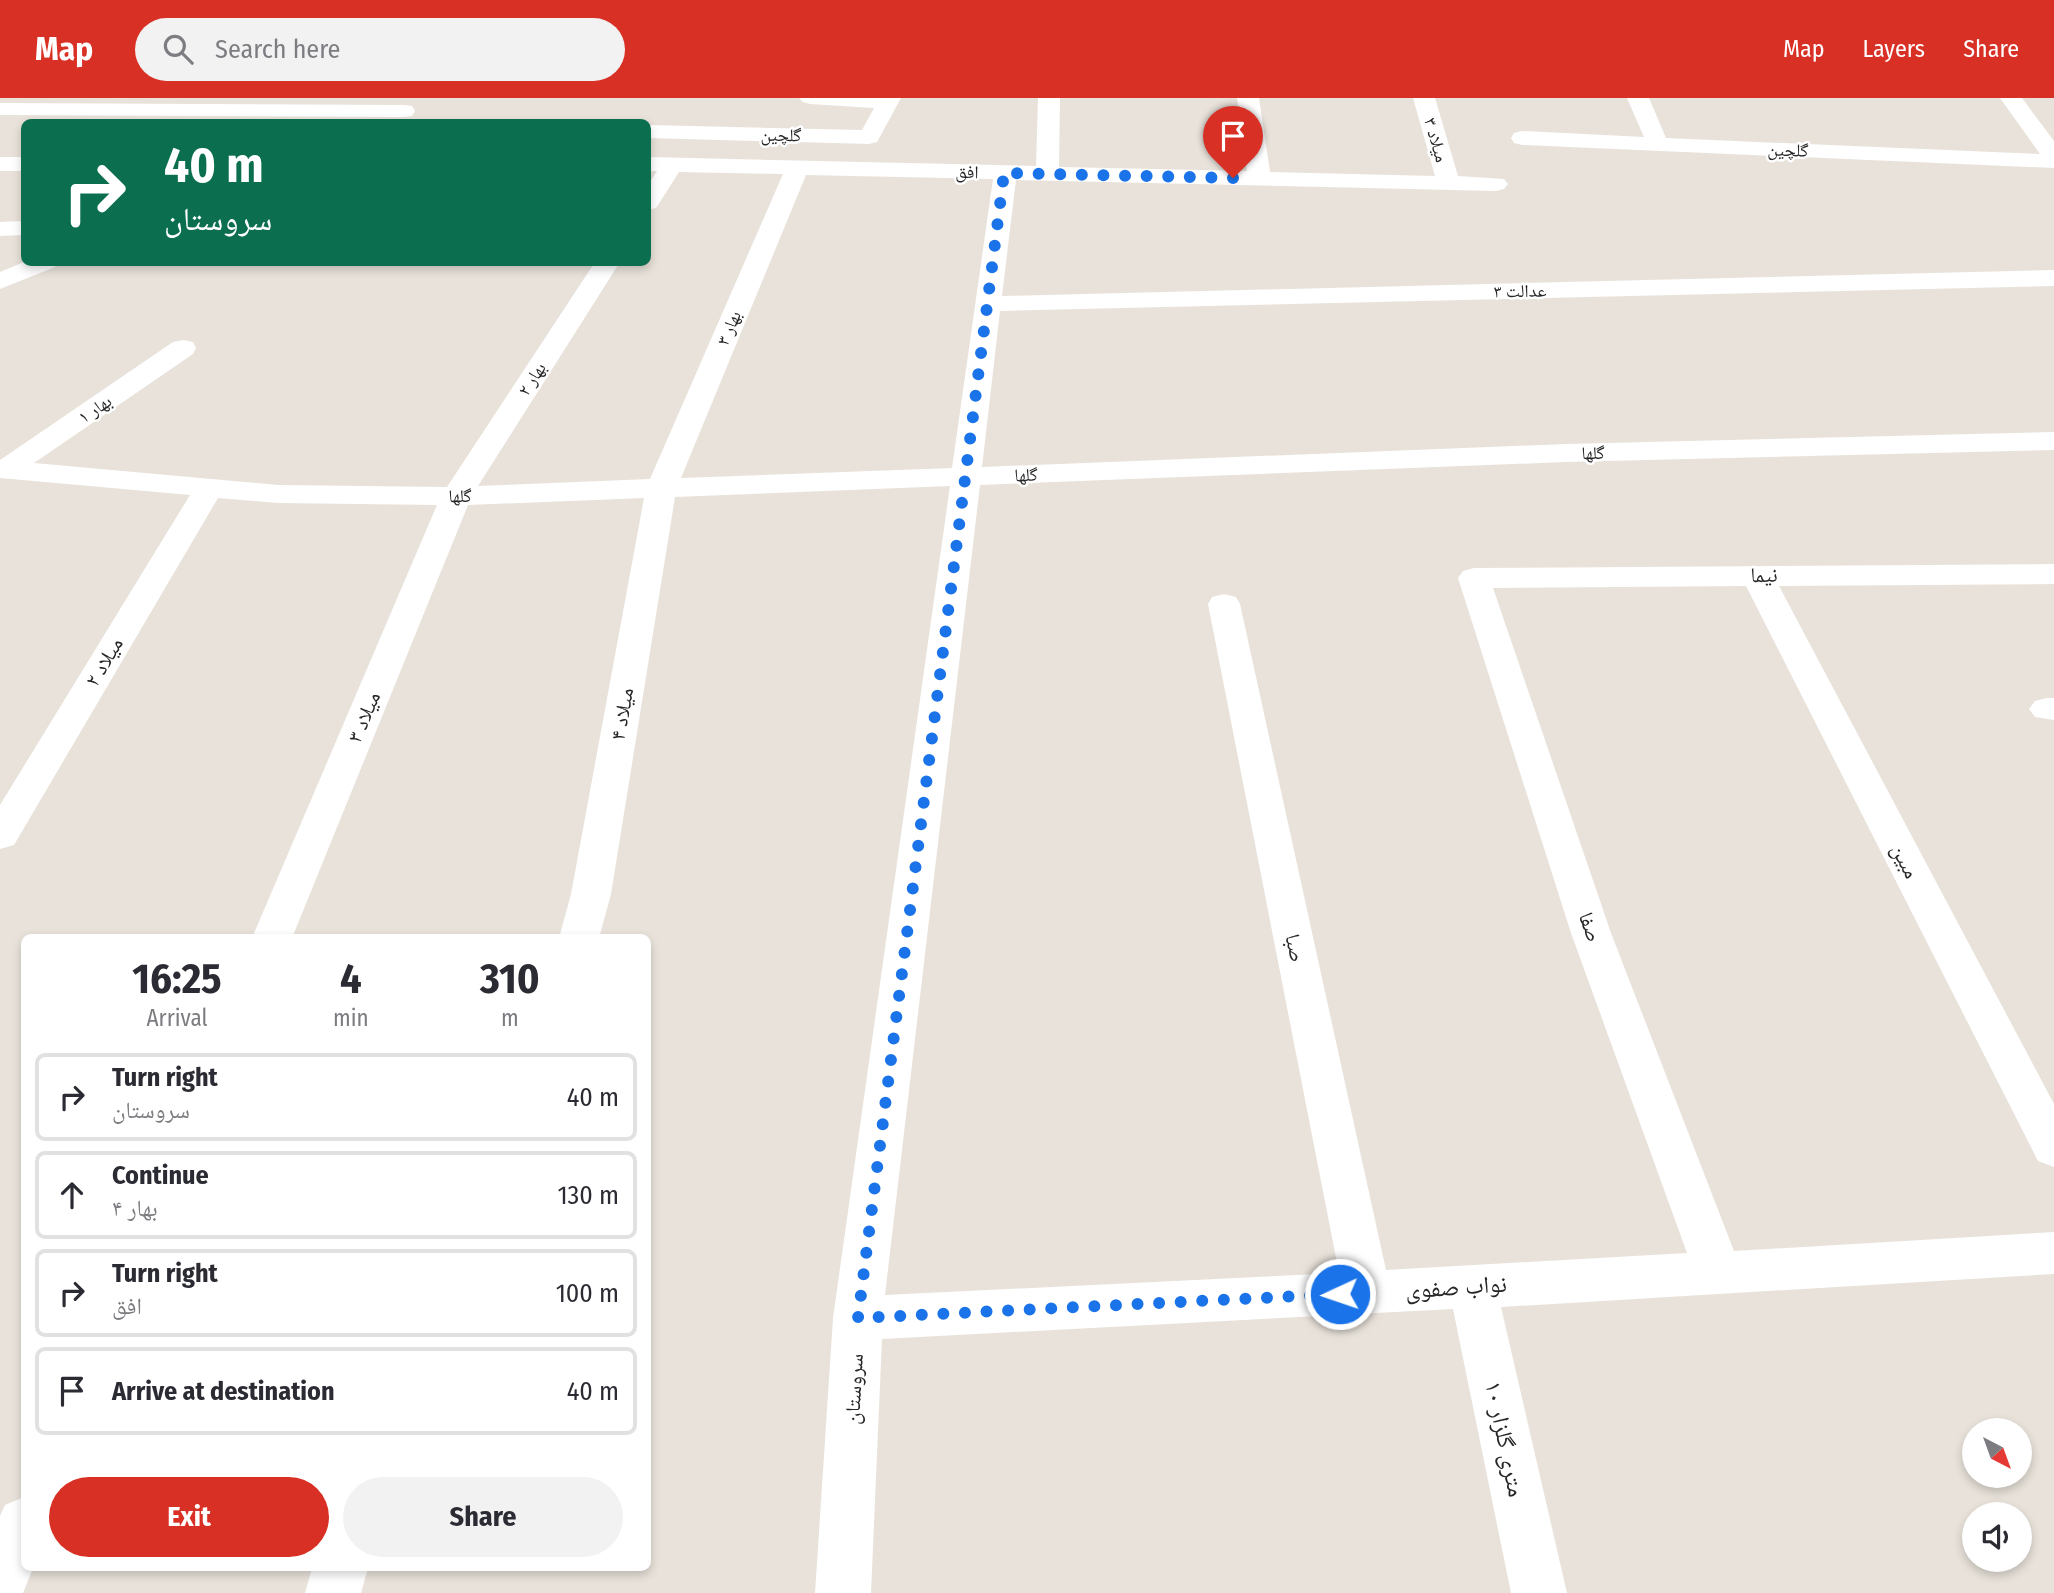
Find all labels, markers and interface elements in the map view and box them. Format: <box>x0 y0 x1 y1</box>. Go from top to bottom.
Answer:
search box <box>135 18 625 81</box>
text: Map <box>35 29 93 69</box>
icon: search <box>159 30 197 68</box>
text: Search here <box>215 34 340 65</box>
text: Map <box>1783 35 1825 63</box>
text: Layers <box>1863 35 1925 63</box>
text: Share <box>1963 35 2019 63</box>
pin <box>1203 106 1263 178</box>
street label: میلاد ۳ <box>1419 115 1453 165</box>
icon: arrive <box>1214 117 1252 155</box>
street label: گلچین <box>760 124 802 146</box>
text: 40 m <box>164 136 264 195</box>
street label: گلچین <box>1767 138 1809 162</box>
icon: right <box>49 147 140 238</box>
street label: افق <box>955 161 979 183</box>
text: سروستان <box>164 200 272 238</box>
street label: عدالت ۳ <box>1493 280 1547 302</box>
street label: بهار ۳ <box>712 307 746 349</box>
street label: بهار ۲ <box>513 358 551 400</box>
street label: بهار ۱ <box>74 390 116 428</box>
street label: گلها <box>1581 442 1605 464</box>
street label: گلها <box>1014 464 1039 486</box>
street label: گلها <box>448 485 472 507</box>
street label: نیما <box>1750 562 1778 588</box>
street label: میلاد ۲ <box>79 633 129 691</box>
street label: میلاد ۴ <box>605 686 639 742</box>
street label: میلاد ۳ <box>342 688 386 746</box>
street label: مبین <box>1885 839 1925 883</box>
street label: صفا <box>1573 909 1607 945</box>
street label: صبا <box>1279 932 1311 964</box>
text: 16:25 <box>132 954 222 1004</box>
text: 4 <box>340 954 362 1004</box>
text: 310 <box>480 954 540 1004</box>
text: Arrival <box>147 1004 208 1032</box>
text: min <box>333 1004 369 1032</box>
text: m <box>501 1004 519 1032</box>
text: Turn right <box>112 1062 218 1093</box>
icon: right <box>53 1078 91 1116</box>
text: 40 m <box>567 1082 619 1113</box>
text: سروستان <box>112 1096 190 1124</box>
text: Continue <box>112 1160 209 1191</box>
icon: ahead <box>53 1176 91 1214</box>
text: 130 m <box>557 1180 619 1211</box>
text: بهار ۴ <box>112 1194 158 1222</box>
position arrow <box>1303 1257 1377 1331</box>
text: Turn right <box>112 1258 218 1289</box>
street label: نواب صفوی <box>1404 1269 1508 1305</box>
icon: right <box>53 1274 91 1312</box>
text: 100 m <box>556 1278 619 1309</box>
text: افق <box>112 1292 142 1320</box>
street label: سروستان <box>839 1353 869 1425</box>
icon: arrive <box>53 1372 91 1410</box>
text: Arrive at destination <box>112 1376 335 1407</box>
text: 40 m <box>567 1376 619 1407</box>
street label: ۱۰ متری گلزار <box>1479 1379 1531 1499</box>
north arrow <box>1962 1418 2032 1488</box>
map controls <box>1962 1418 2032 1572</box>
button: Exit <box>49 1477 329 1557</box>
button: Share <box>343 1477 623 1557</box>
button: sound <box>1962 1502 2032 1572</box>

